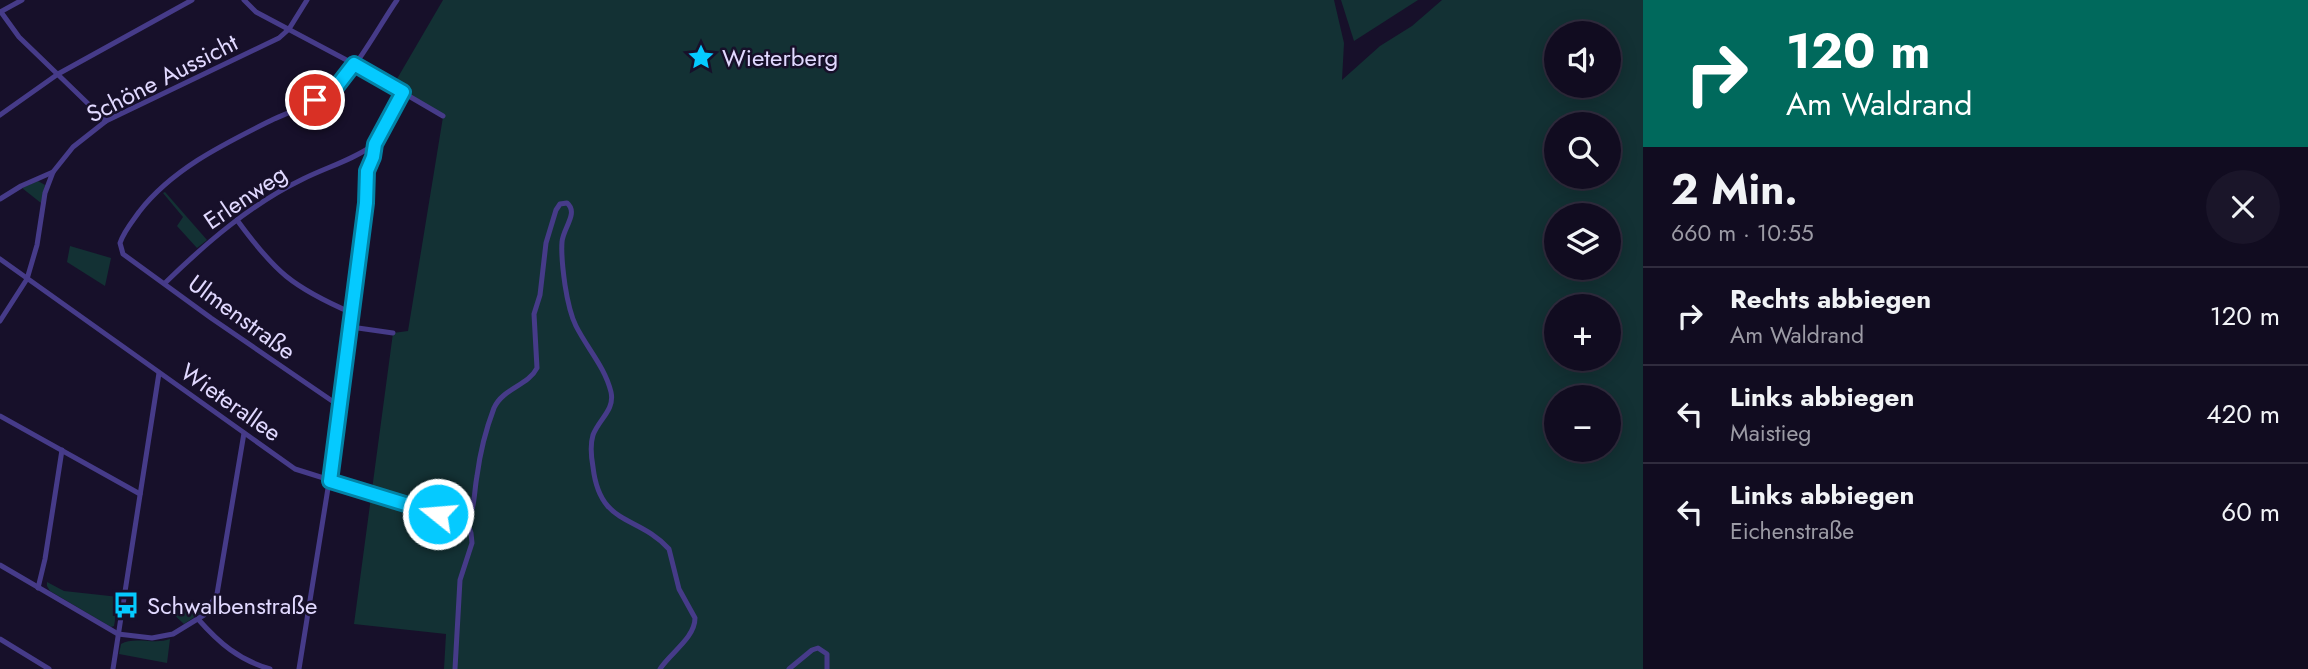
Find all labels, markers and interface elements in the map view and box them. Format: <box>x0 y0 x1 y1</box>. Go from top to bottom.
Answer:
text: 120 m <box>1786 16 1930 86</box>
map controls <box>1544 21 1621 462</box>
button: sound <box>1544 21 1621 98</box>
street label: Schöne Aussicht <box>80 25 244 131</box>
icon: right <box>1671 28 1762 119</box>
place label: Wieterberg <box>722 40 838 75</box>
place icon: Wieterberg <box>686 42 716 72</box>
pin <box>285 70 345 130</box>
icon: arrive <box>296 81 334 119</box>
text: Am Waldrand <box>1786 81 1973 127</box>
button: search <box>1544 112 1621 189</box>
street label: Erlenweg <box>196 156 294 238</box>
text: 2 Min. <box>1671 159 1798 220</box>
button: close <box>2206 170 2280 244</box>
button: layers <box>1544 203 1621 280</box>
text: 660 m · 10:55 <box>1671 216 1814 250</box>
street label: Ulmenstraße <box>181 266 303 368</box>
text: Rechts abbiegen <box>1730 280 1931 318</box>
button: + <box>1544 294 1621 371</box>
icon: right <box>1671 297 1709 335</box>
text: 120 m <box>2210 297 2280 335</box>
text: Am Waldrand <box>1730 318 1864 352</box>
street label: Wieterallee <box>173 354 289 450</box>
text: Links abbiegen <box>1730 378 1914 416</box>
button: − <box>1544 385 1621 462</box>
icon: left <box>1671 395 1709 433</box>
text: 420 m <box>2206 395 2280 433</box>
text: Maistieg <box>1730 416 1811 450</box>
text: Links abbiegen <box>1730 476 1914 514</box>
position arrow <box>401 477 475 551</box>
icon: left <box>1671 493 1709 531</box>
text: 60 m <box>2221 493 2280 531</box>
text: Eichenstraße <box>1730 514 1854 548</box>
place label: Schwalbenstraße <box>147 588 317 623</box>
bus stop icon: Schwalbenstraße <box>111 590 141 620</box>

